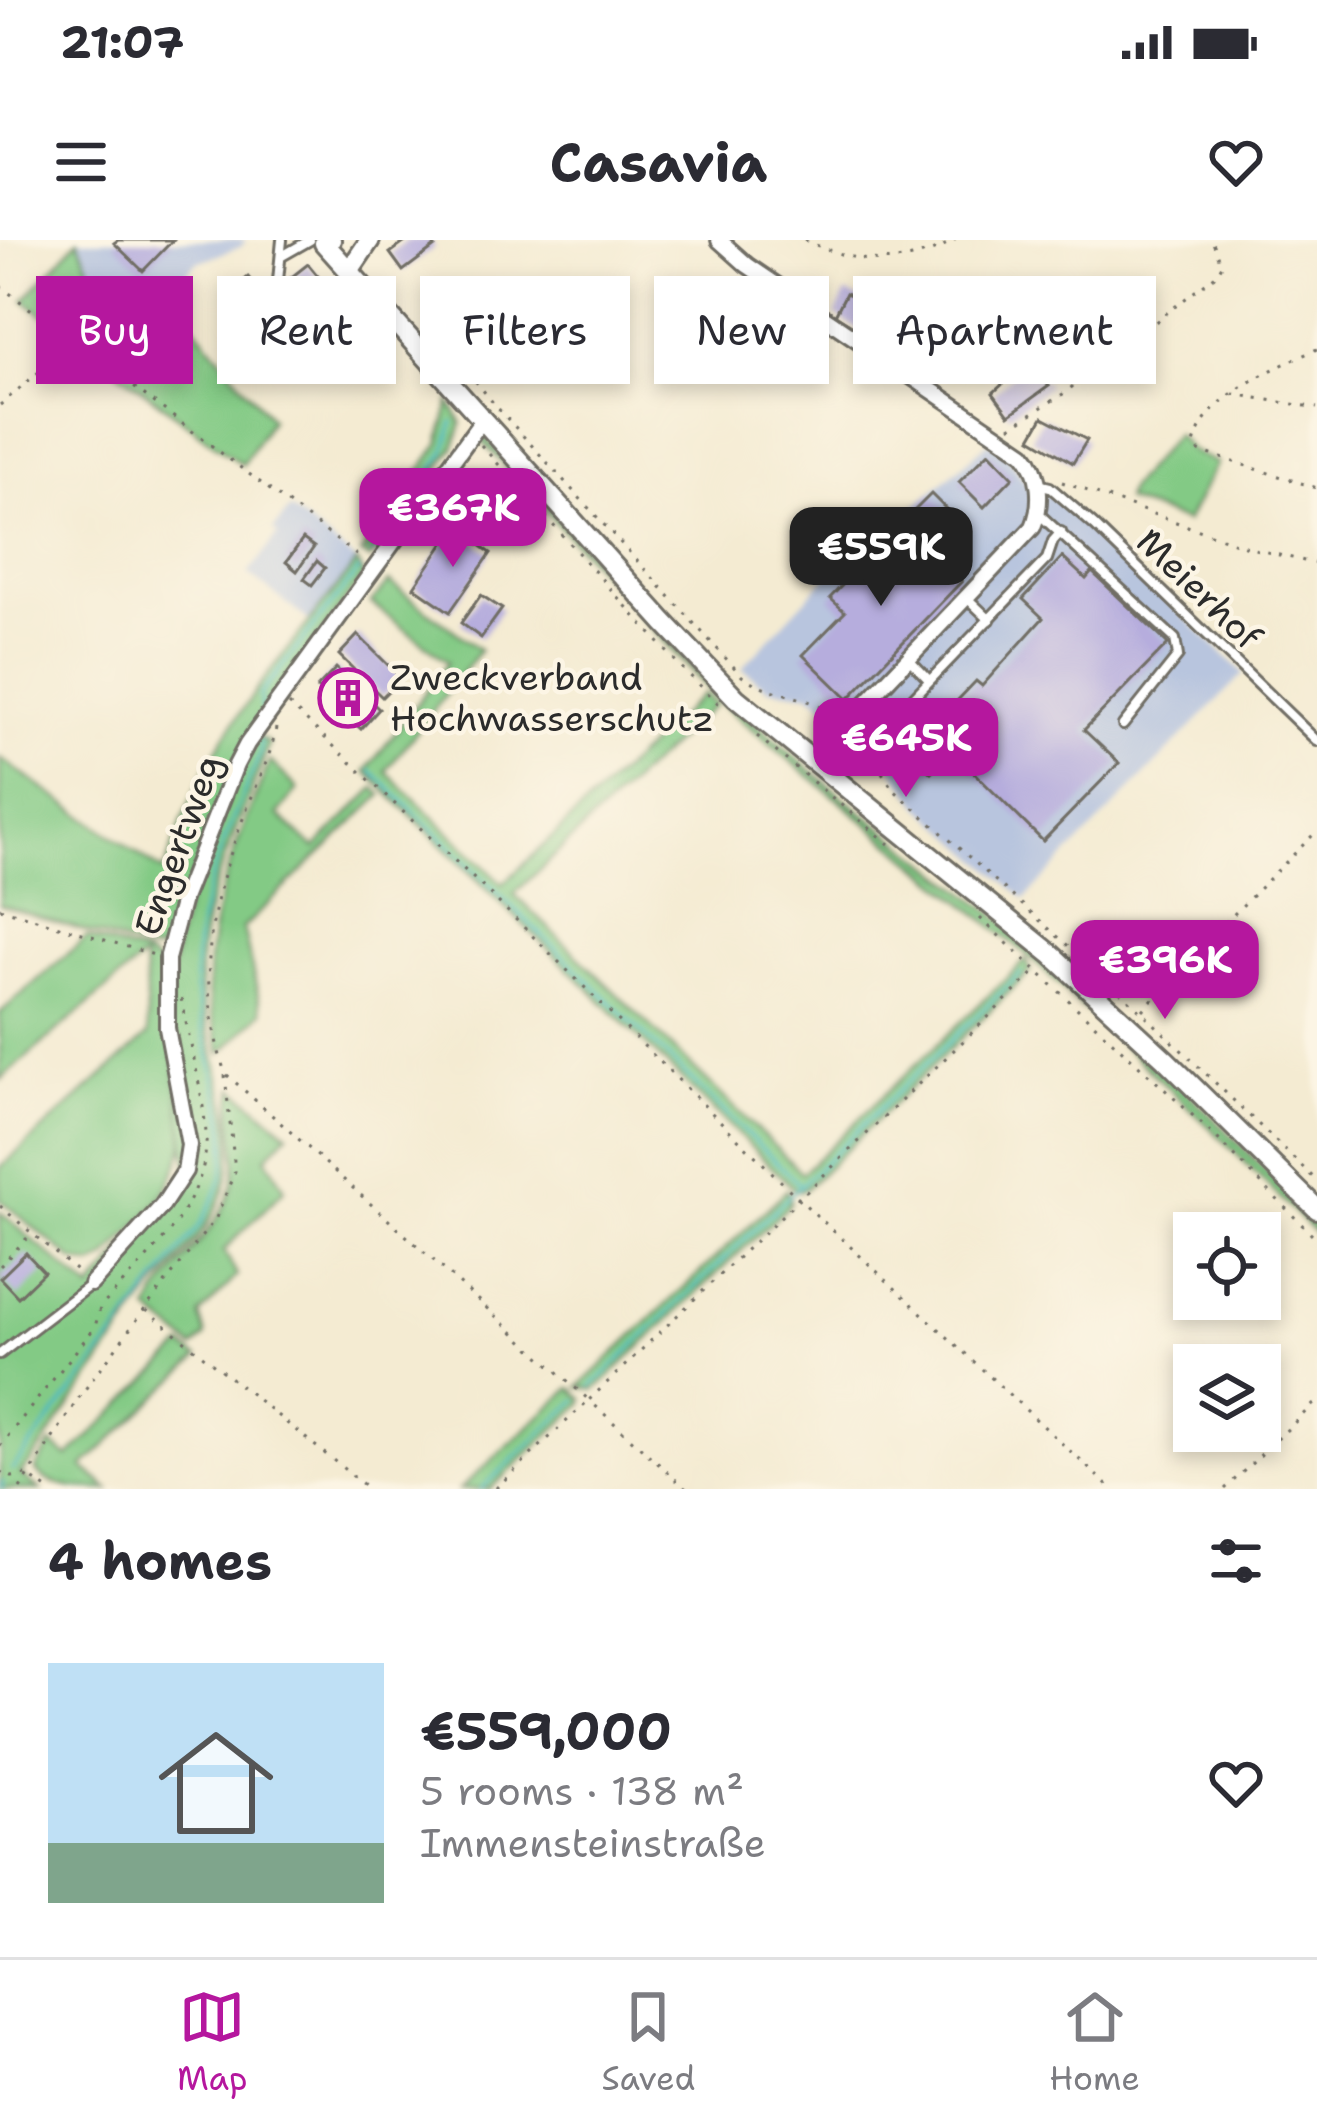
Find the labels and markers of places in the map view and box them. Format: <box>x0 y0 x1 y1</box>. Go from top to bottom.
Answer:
pin: €367K <box>369 468 537 570</box>
pin: €559K <box>797 507 965 609</box>
place label: Zweckverband Hochwasserschutz <box>390 653 714 743</box>
building icon: Zweckverband Hochwasserschutz <box>317 667 379 729</box>
pin: €645K <box>822 698 990 800</box>
pin: €396K <box>1081 920 1249 1022</box>

